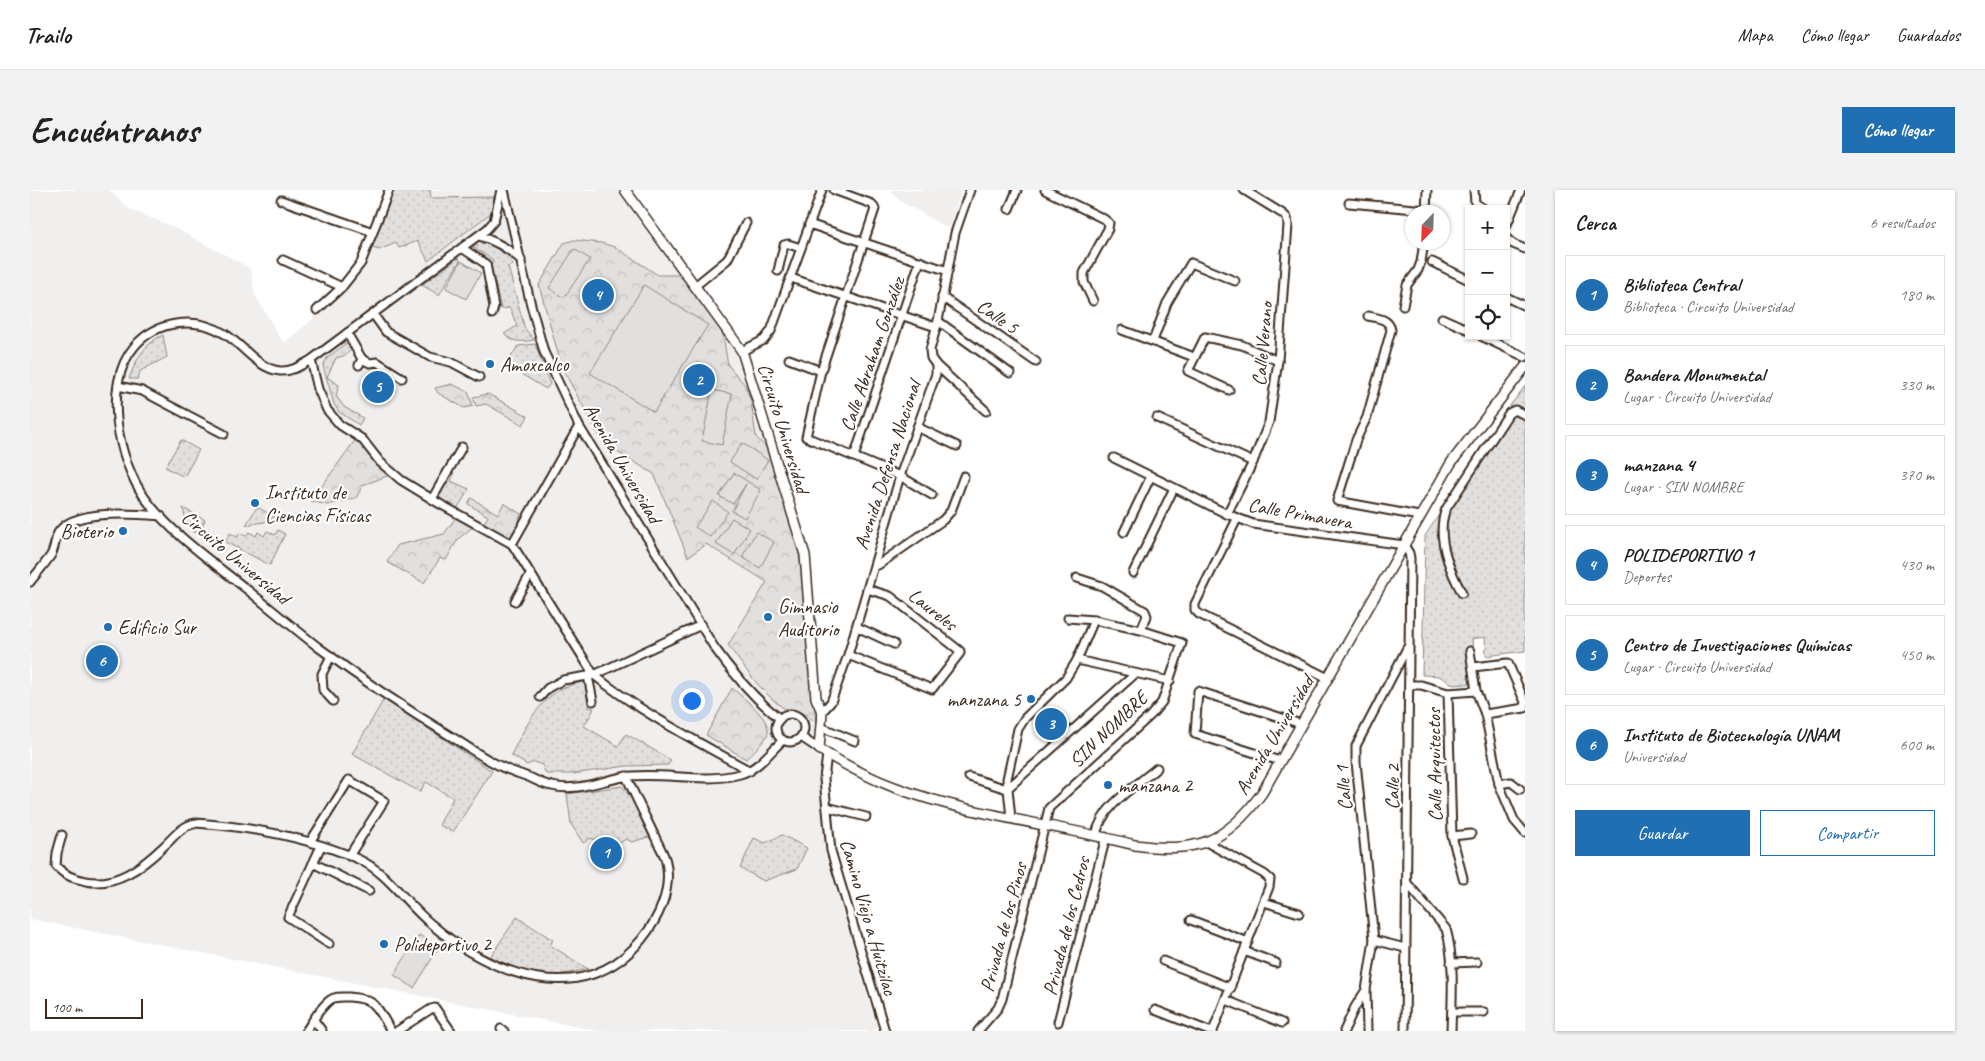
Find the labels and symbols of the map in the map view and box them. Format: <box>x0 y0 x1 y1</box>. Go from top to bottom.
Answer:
north arrow <box>1405 205 1450 250</box>
street label: Calle Abraham González <box>834 272 911 434</box>
pin: 4 <box>582 276 614 314</box>
street label: Calle 5 <box>972 293 1024 340</box>
street label: Calle Verano <box>1246 299 1279 387</box>
place label: Amoxcalco <box>500 352 569 377</box>
marker: Amoxcalco <box>484 358 496 370</box>
street label: Circuito Universidad <box>752 360 816 499</box>
pin: 2 <box>683 361 715 399</box>
pin: 5 <box>362 368 394 406</box>
street label: Avenida Defensa Nacional <box>848 374 928 553</box>
street label: Avenida Universidad <box>578 399 669 530</box>
place label: Instituto de Ciencias Físicas <box>265 480 372 528</box>
street label: Calle Primavera <box>1246 492 1356 535</box>
marker: Instituto de Ciencias Físicas <box>249 497 261 509</box>
street label: Circuito Universidad <box>176 505 297 612</box>
place label: Bioterio <box>60 519 115 544</box>
marker: Bioterio <box>117 525 129 537</box>
street label: Laureles <box>903 583 964 638</box>
place label: Gimnasio Auditorio <box>778 594 840 642</box>
marker: Gimnasio Auditorio <box>762 611 774 623</box>
place label: Edificio Sur <box>118 615 198 640</box>
marker: Edificio Sur <box>102 621 114 633</box>
pin: 6 <box>86 642 118 680</box>
street label: Avenida Universidad <box>1229 669 1321 799</box>
street label: SIN NOMBRE <box>1064 684 1155 773</box>
place label: manzana 5 <box>947 687 1022 712</box>
your location <box>679 688 705 714</box>
marker: manzana 5 <box>1025 693 1037 705</box>
pin: 3 <box>1035 705 1067 743</box>
street label: Calle Arquitectos <box>1421 706 1448 822</box>
street label: Calle 2 <box>1380 762 1405 810</box>
street label: Calle 1 <box>1329 763 1358 812</box>
place label: manzana 2 <box>1118 773 1194 798</box>
marker: manzana 2 <box>1102 779 1114 791</box>
pin: 1 <box>590 834 622 872</box>
street label: Camino Viejo a Huitzilac <box>834 836 903 999</box>
street label: Privada de los Cedros <box>1037 852 1096 998</box>
street label: Privada de los Pinos <box>974 858 1033 995</box>
place label: Polideportivo 2 <box>394 932 493 957</box>
marker: Polideportivo 2 <box>378 938 390 950</box>
scale bar <box>45 996 142 1019</box>

